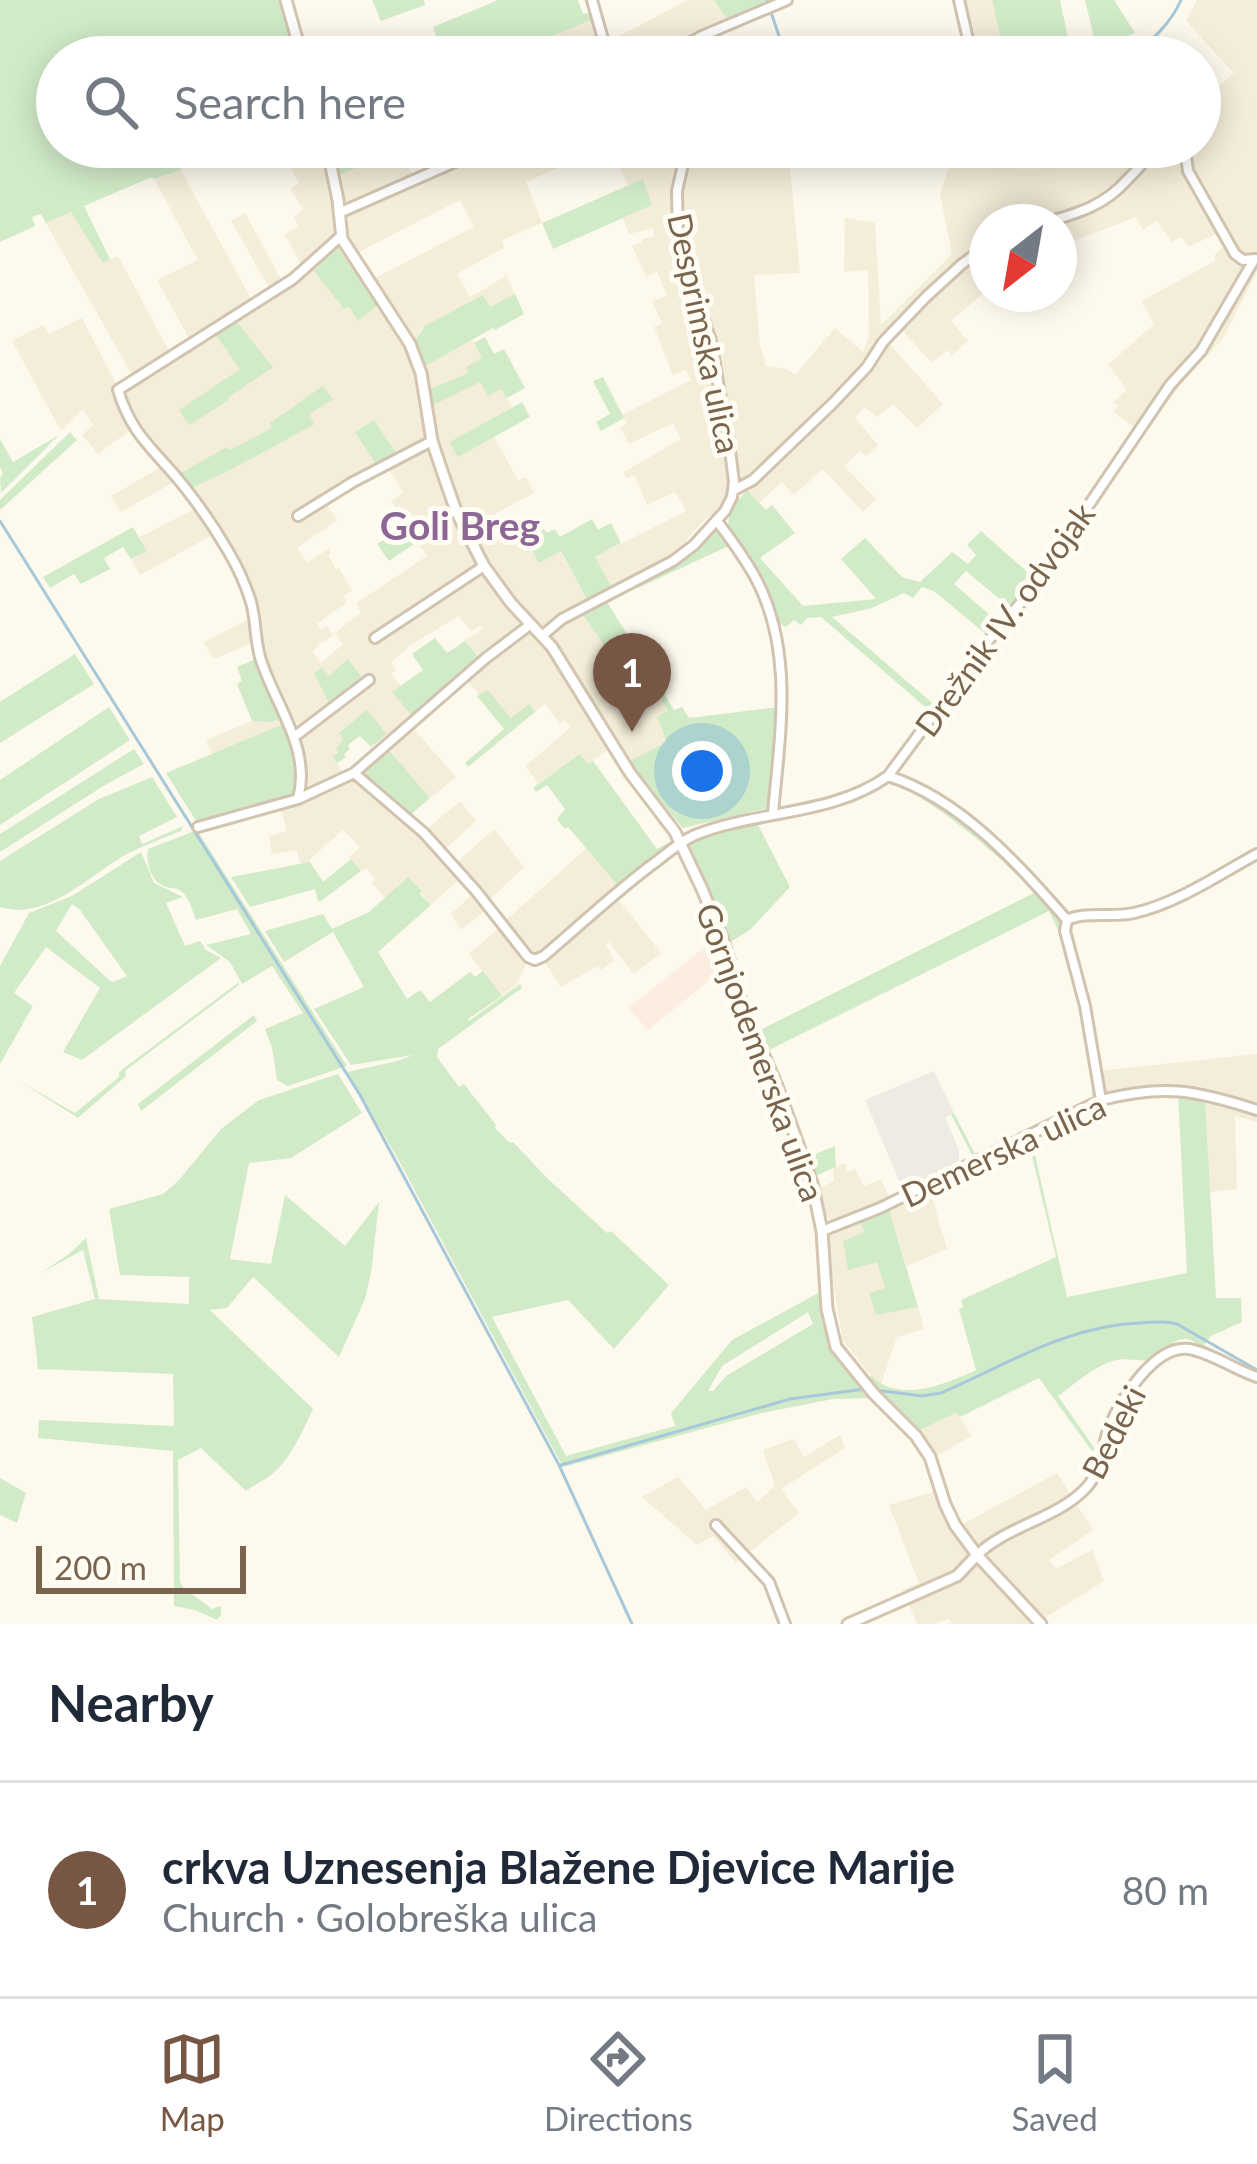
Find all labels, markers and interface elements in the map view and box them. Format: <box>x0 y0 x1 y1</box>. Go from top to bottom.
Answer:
search box <box>36 36 1221 168</box>
icon: search <box>78 69 144 135</box>
text: Search here <box>174 75 406 129</box>
north arrow <box>969 204 1077 312</box>
street label: Desprimska ulica <box>660 209 750 457</box>
street label: Drežnik IV. odvojak <box>906 494 1102 744</box>
district label: Goli Breg <box>380 502 540 548</box>
pin: 1 <box>593 633 671 732</box>
your location <box>672 741 732 801</box>
street label: Gornjodemerska ulica <box>688 898 834 1206</box>
street label: Demerska ulica <box>894 1085 1112 1215</box>
street label: Bedeki <box>1073 1379 1153 1485</box>
scale bar <box>36 1540 246 1593</box>
text: 200 m <box>54 1547 147 1587</box>
text: Nearby <box>48 1672 214 1733</box>
text: crkva Uznesenja Blažene Djevice Marije <box>162 1840 955 1894</box>
text: 1 <box>76 1867 98 1913</box>
text: 80 m <box>1122 1867 1209 1913</box>
text: Church · Golobreška ulica <box>162 1894 597 1940</box>
tab: Map <box>159 2026 225 2138</box>
tab: Directions <box>544 2026 693 2138</box>
tab: Saved <box>1011 2026 1098 2138</box>

